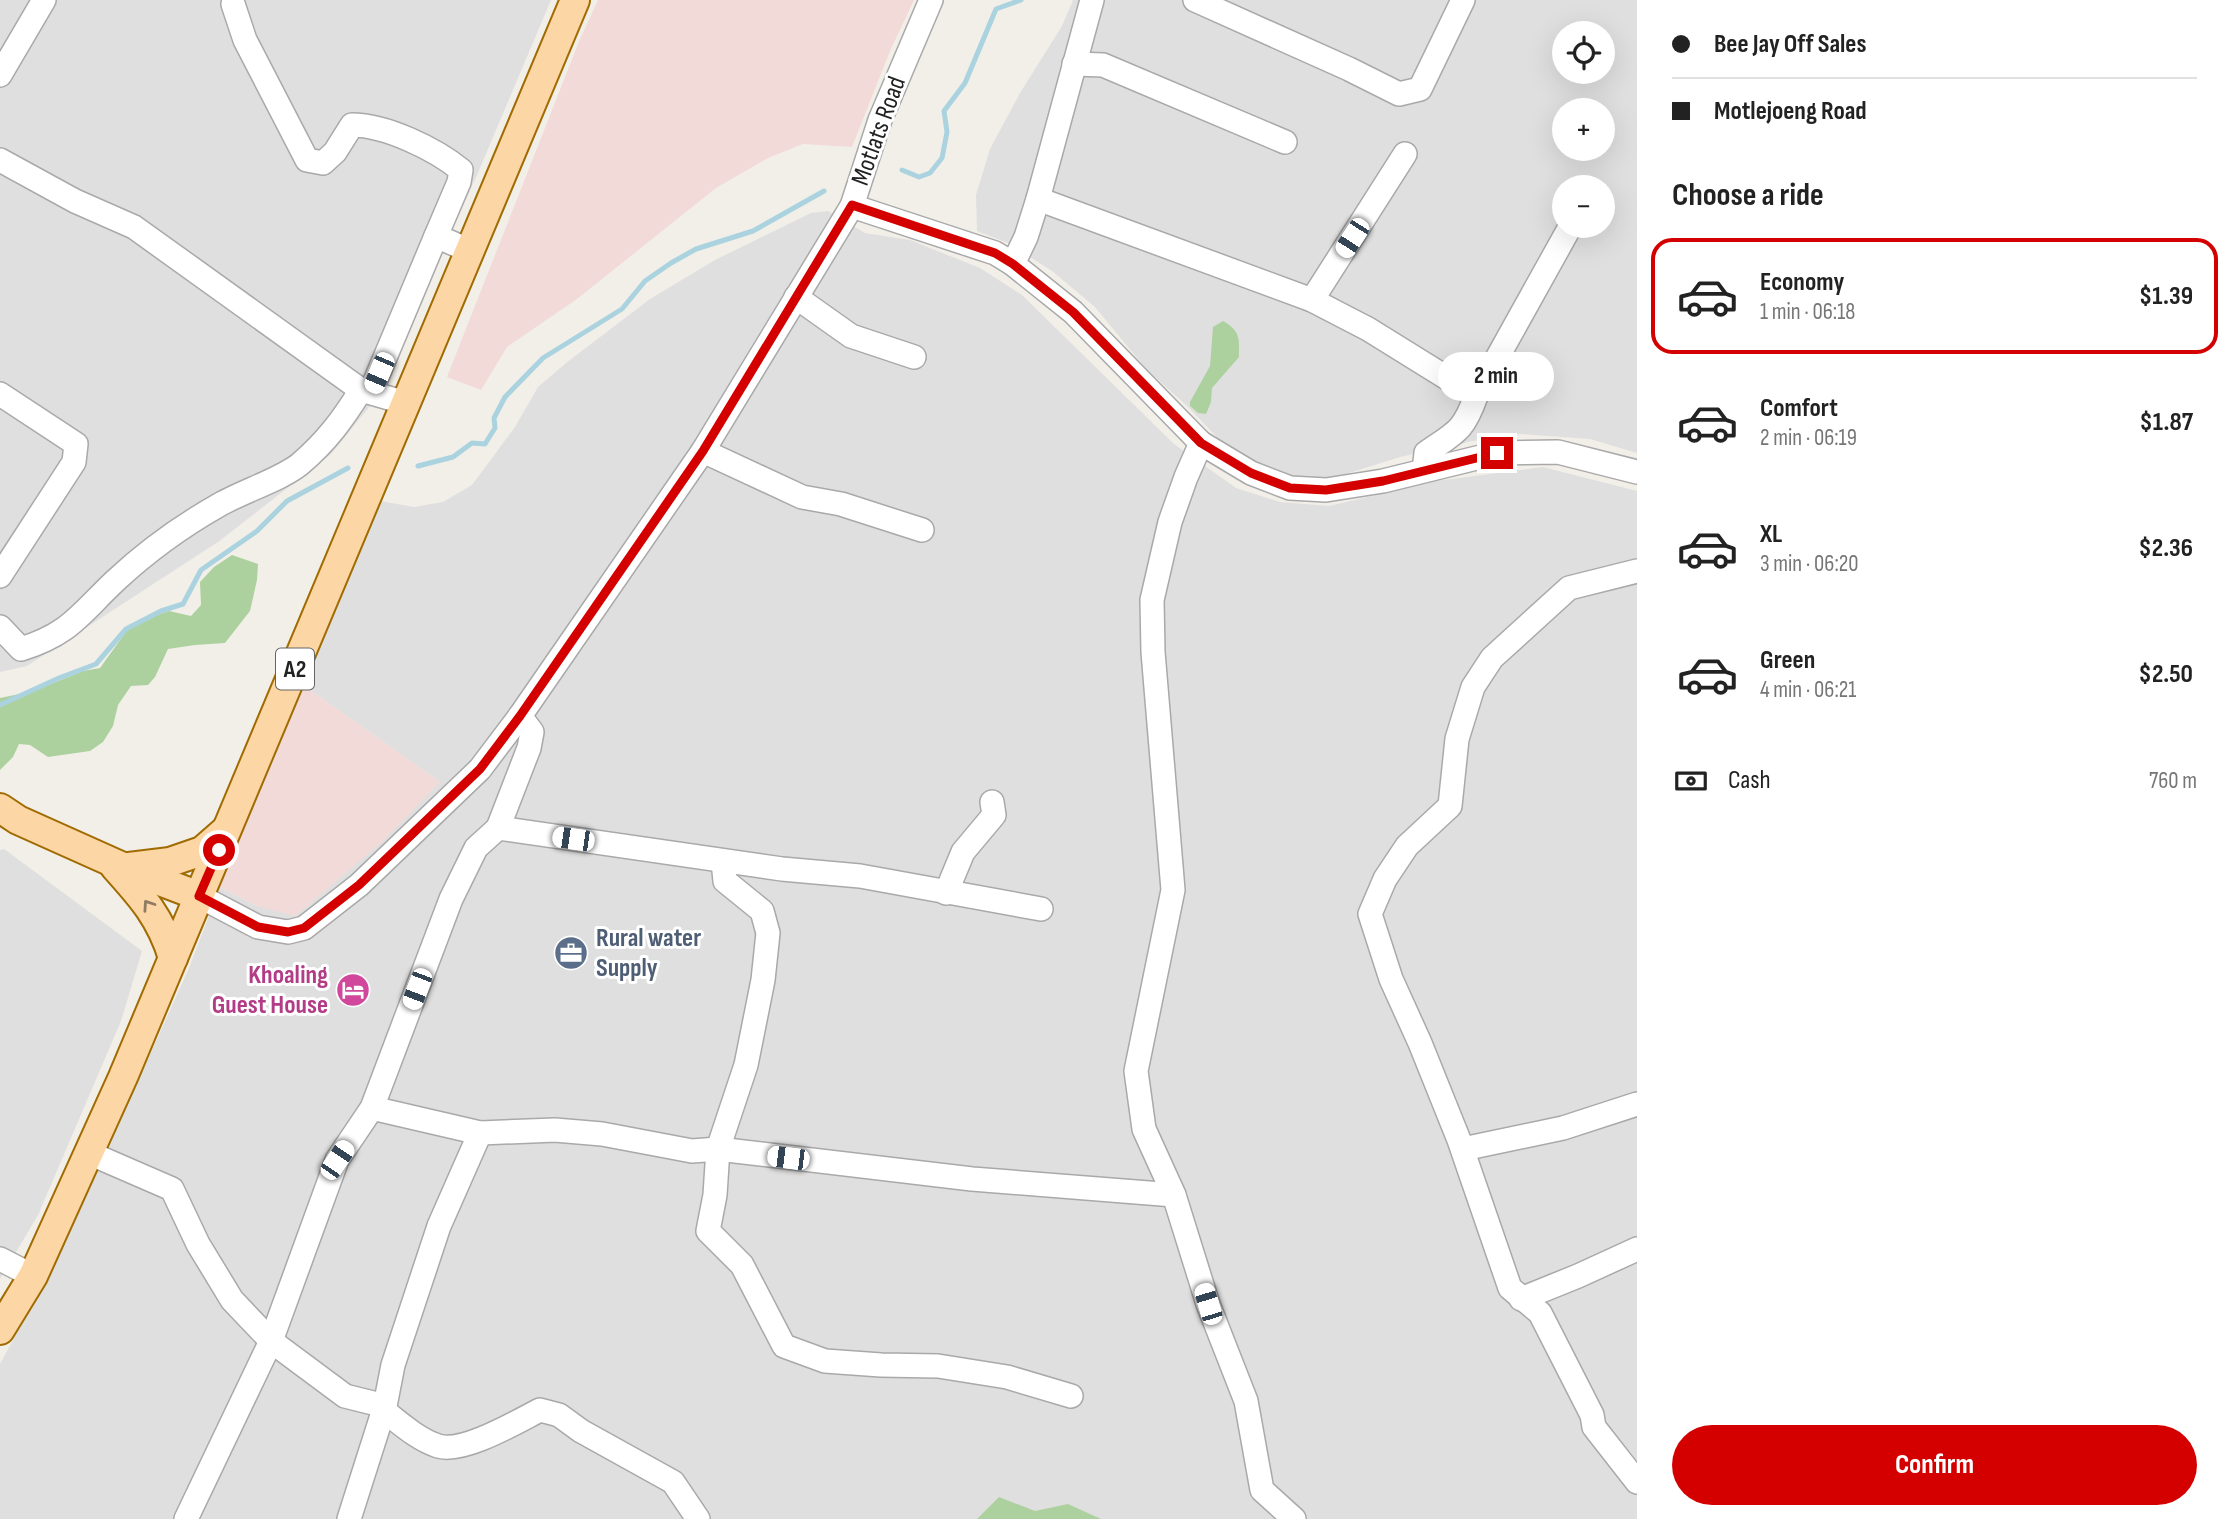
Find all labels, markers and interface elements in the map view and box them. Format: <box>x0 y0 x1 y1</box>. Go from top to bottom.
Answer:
map controls <box>1552 21 1615 238</box>
button: locate <box>1552 21 1615 84</box>
text: Bee Jay Off Sales <box>1714 29 1866 60</box>
street label: Motlats Road <box>845 72 913 190</box>
text: Motlejoeng Road <box>1714 96 1867 127</box>
button: + <box>1552 98 1615 161</box>
button: − <box>1552 175 1615 238</box>
text: Choose a ride <box>1672 176 1824 215</box>
car <box>1332 215 1373 261</box>
icon: car <box>1676 265 1739 328</box>
text: Economy <box>1760 267 1844 298</box>
text: $1.39 <box>2139 281 2193 312</box>
text: 1 min · 06:18 <box>1760 298 1855 326</box>
car <box>362 350 397 396</box>
callout: 2 min <box>1439 351 1555 400</box>
text: 2 min <box>1474 362 1518 390</box>
icon: car <box>1676 391 1739 454</box>
text: Comfort <box>1760 393 1838 424</box>
text: $1.87 <box>2139 407 2193 438</box>
text: 2 min · 06:19 <box>1760 424 1857 452</box>
route end <box>1481 437 1513 469</box>
icon: car <box>1676 517 1739 580</box>
text: XL <box>1760 519 1782 550</box>
text: $2.36 <box>2139 533 2193 564</box>
text: 3 min · 06:20 <box>1760 550 1859 578</box>
icon: car <box>1676 643 1739 706</box>
text: Green <box>1760 645 1815 676</box>
road number: A2 <box>276 648 314 690</box>
text: $2.50 <box>2139 659 2193 690</box>
text: 4 min · 06:21 <box>1760 676 1856 704</box>
icon: cash <box>1672 762 1710 800</box>
text: Cash <box>1728 765 1771 796</box>
text: 760 m <box>2149 767 2197 795</box>
car <box>551 826 596 852</box>
route start <box>203 834 235 866</box>
one-way arrow <box>143 900 156 913</box>
place label: Rural water Supply <box>596 923 701 984</box>
office icon: Rural water Supply <box>552 934 590 972</box>
place label: Khoaling Guest House <box>212 960 328 1021</box>
car <box>400 966 435 1012</box>
hotel icon: Khoaling Guest House <box>334 971 372 1009</box>
car <box>317 1137 358 1183</box>
car <box>766 1145 811 1171</box>
car <box>1192 1281 1225 1327</box>
button: Confirm <box>1672 1425 2197 1505</box>

